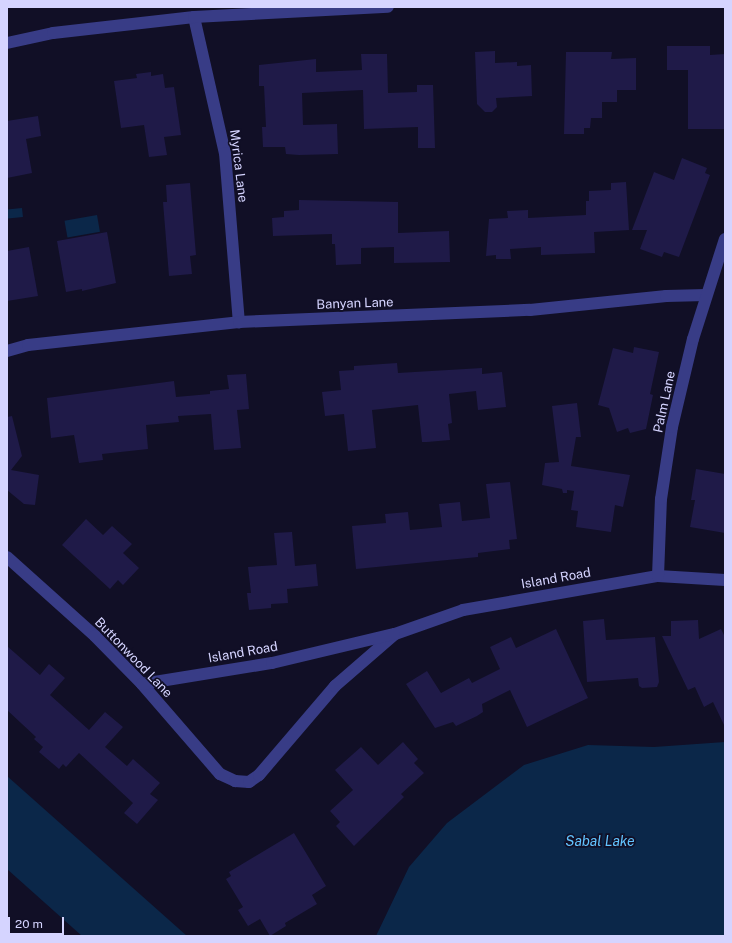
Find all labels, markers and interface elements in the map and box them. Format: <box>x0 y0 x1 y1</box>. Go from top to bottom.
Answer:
street label: Myrica Lane <box>226 129 250 203</box>
street label: Banyan Lane <box>316 295 394 313</box>
street label: Palm Lane <box>651 370 679 434</box>
street label: Island Road <box>520 565 592 593</box>
street label: Buttonwood Lane <box>91 615 175 701</box>
street label: Island Road <box>207 639 279 667</box>
water label: Sabal Lake <box>565 833 635 849</box>
scale bar <box>10 909 66 935</box>
text: 20 m <box>15 917 43 931</box>

